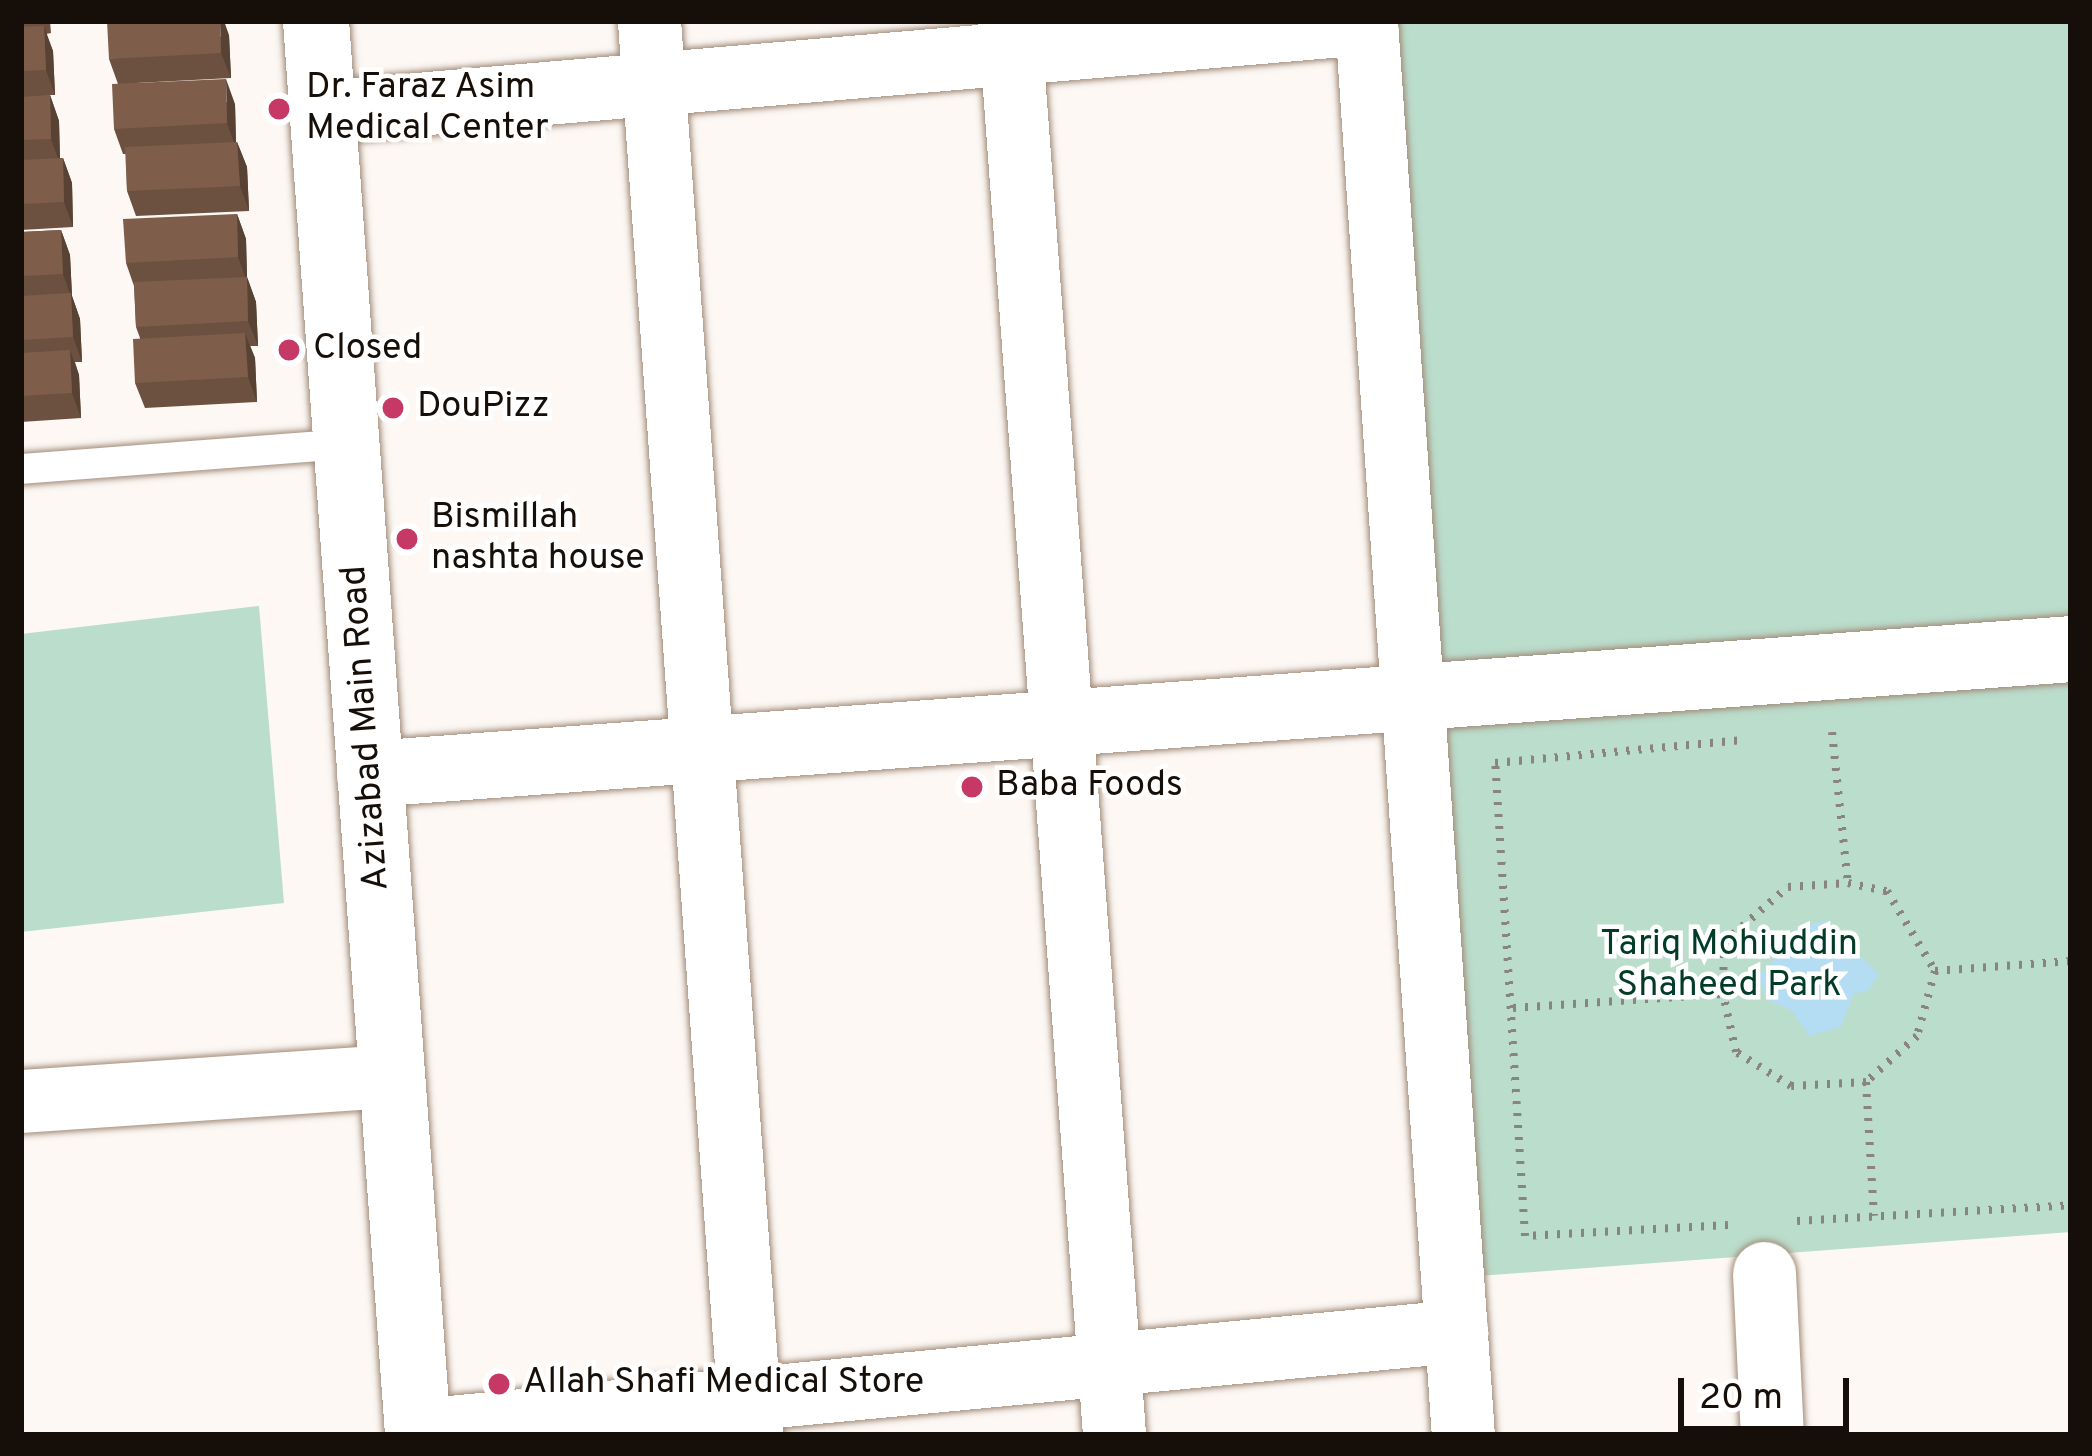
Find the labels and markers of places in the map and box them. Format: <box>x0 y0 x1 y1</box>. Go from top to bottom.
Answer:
place label: Dr. Faraz Asim Medical Center <box>306 66 549 151</box>
marker: Dr. Faraz Asim Medical Center <box>263 93 295 125</box>
place label: Closed <box>313 328 422 372</box>
marker: Closed <box>276 337 302 363</box>
place label: DouPizz <box>417 386 550 430</box>
marker: DouPizz <box>380 395 406 421</box>
place label: Bismillah nashta house <box>431 496 645 581</box>
marker: Bismillah nashta house <box>394 526 420 552</box>
place label: Baba Foods <box>996 765 1183 809</box>
marker: Baba Foods <box>959 774 985 800</box>
place label: Allah Shafi Medical Store <box>523 1362 924 1406</box>
marker: Allah Shafi Medical Store <box>486 1371 512 1397</box>

